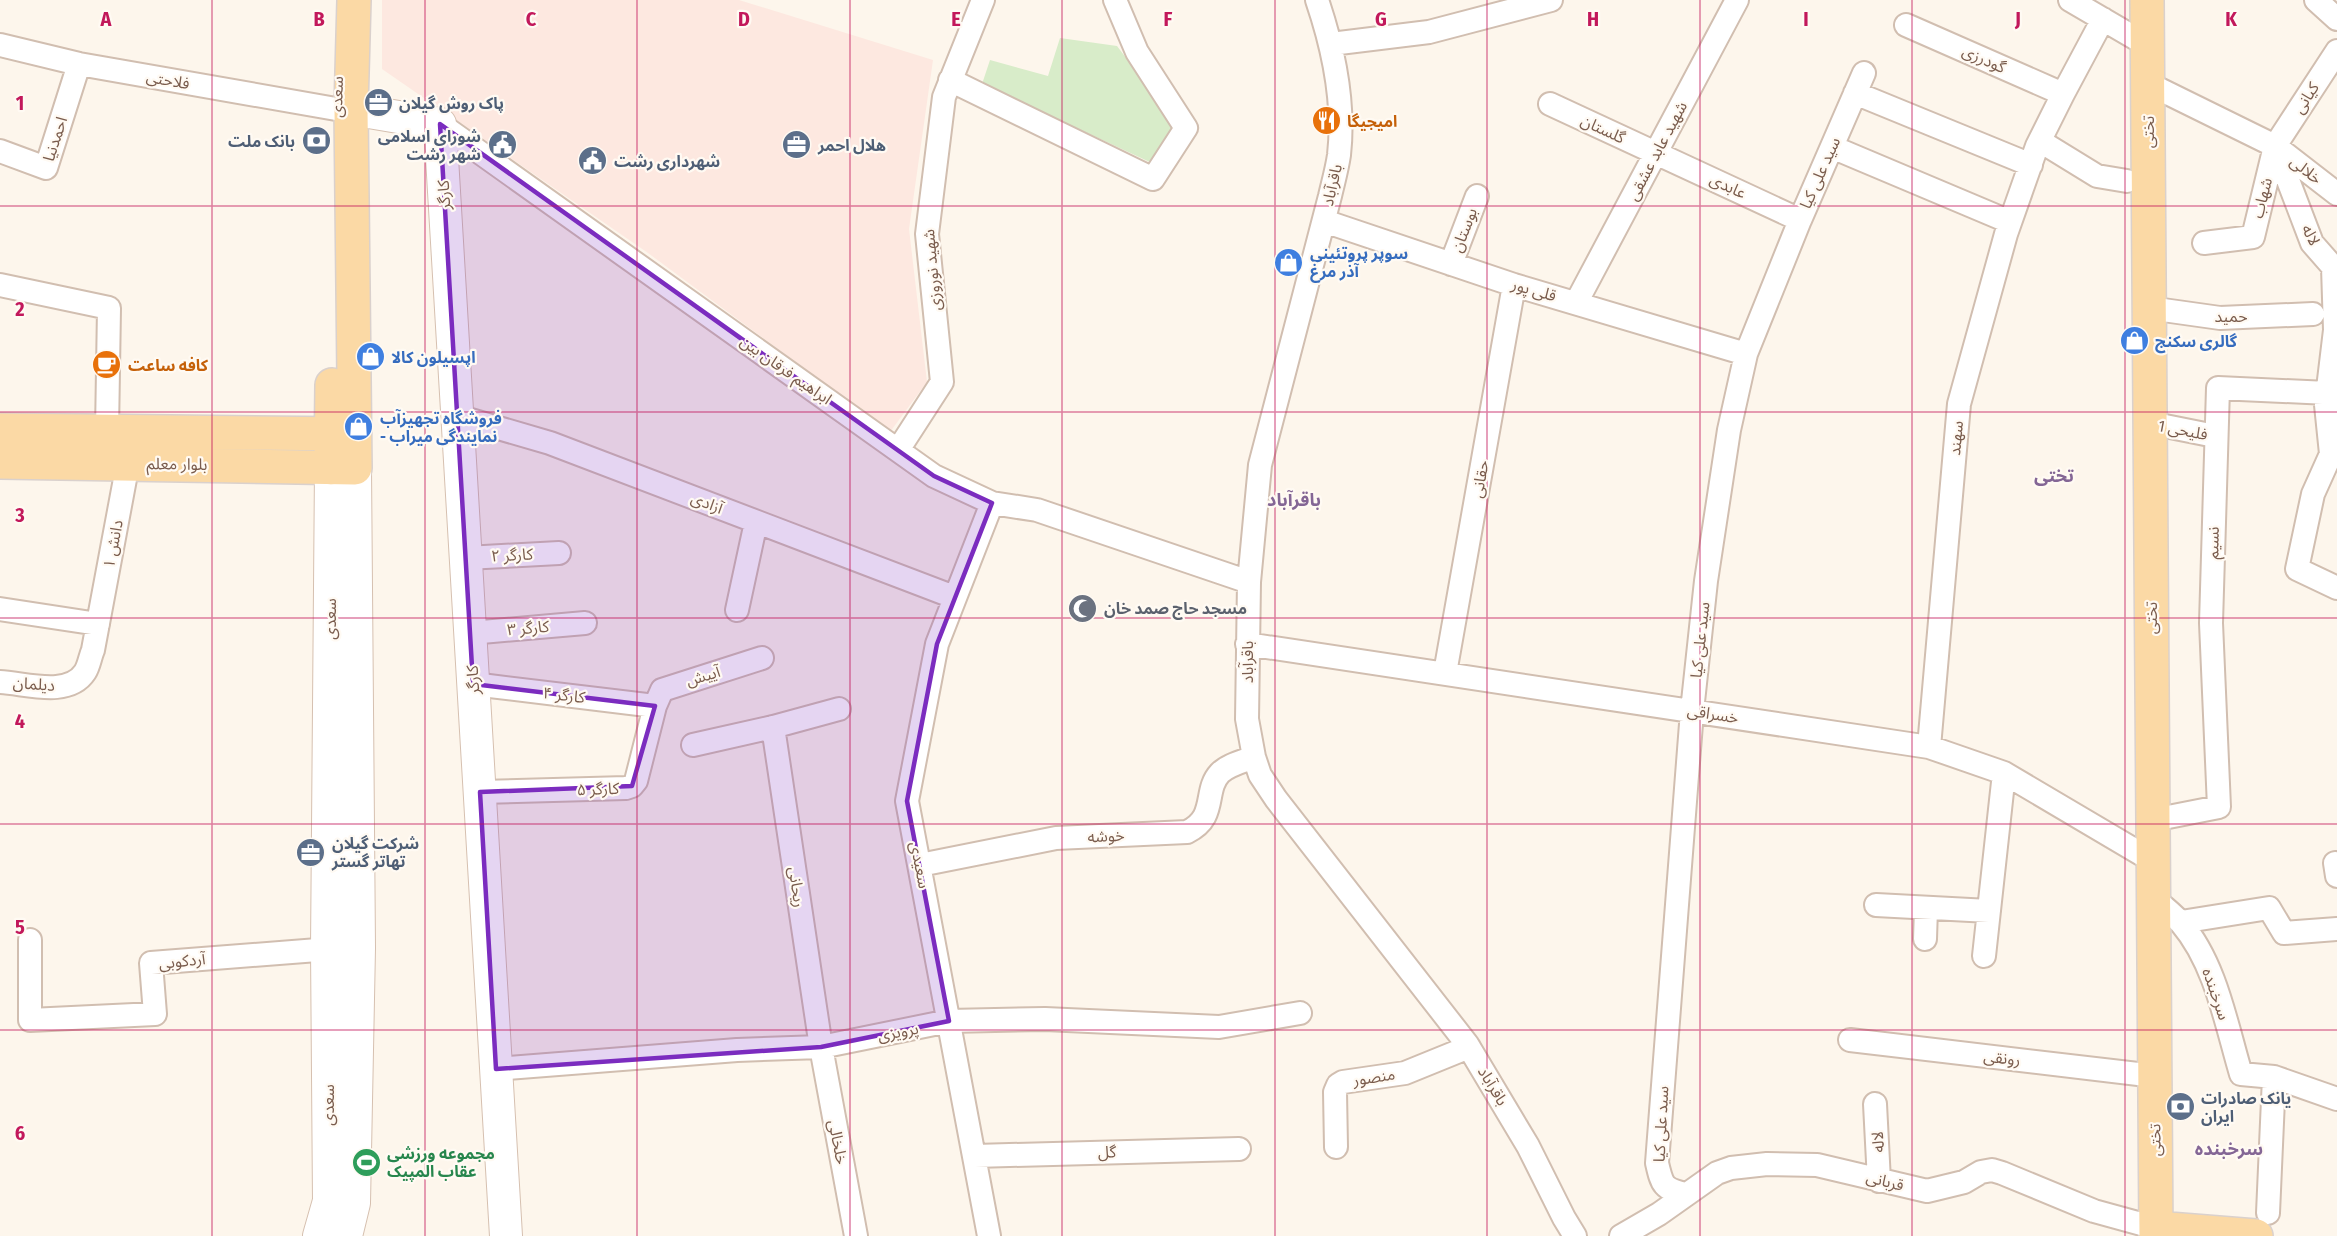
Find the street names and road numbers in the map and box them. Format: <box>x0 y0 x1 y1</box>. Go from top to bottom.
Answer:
street label: گودرزی <box>1959 41 2009 77</box>
street label: فلاحتی <box>145 67 191 93</box>
street label: سعدی <box>327 76 347 118</box>
street label: کیانی <box>2289 79 2323 117</box>
street label: شهید عابد عشقی <box>1623 98 1691 204</box>
street label: گلستان <box>1578 111 1628 148</box>
street label: احمدنیا <box>39 114 71 164</box>
street label: تختی <box>2139 115 2158 148</box>
street label: سید علی کیا <box>1796 134 1844 212</box>
street label: خلالی <box>2286 152 2326 188</box>
street label: باقرآباد <box>1318 162 1346 208</box>
street label: عابدی <box>1707 169 1749 203</box>
street label: شهاب <box>2248 176 2276 220</box>
street label: کارگر <box>434 179 454 211</box>
street label: بوستان <box>1447 205 1481 255</box>
street label: لاله <box>2298 221 2324 249</box>
street label: شهید نوروزی <box>919 228 945 312</box>
street label: قلی پور <box>1508 274 1559 307</box>
street label: حمید <box>2214 307 2248 326</box>
street label: ابراهیم فرقان بین <box>735 331 835 411</box>
street label: فلیحی 1 <box>2157 416 2209 444</box>
street label: سهند <box>1945 420 1967 456</box>
street label: بلوار معلم <box>146 454 207 477</box>
street label: حقانی <box>1467 459 1493 499</box>
street label: آزادی <box>688 488 727 518</box>
street label: دانش ۱ <box>99 518 127 570</box>
street label: نسیم <box>2203 526 2226 560</box>
street label: کارگر ۲ <box>490 544 534 566</box>
street label: سعدی <box>321 598 340 640</box>
street label: سید علی کیا <box>1687 601 1713 679</box>
street label: تختی <box>2142 601 2161 634</box>
street label: کارگر ۳ <box>506 617 550 639</box>
street label: باقرآباد <box>1238 641 1257 683</box>
street label: آییش <box>684 661 724 690</box>
street label: کارگر <box>462 664 484 696</box>
street label: دیلمان <box>12 673 56 695</box>
street label: کارگر ۴ <box>542 683 587 707</box>
street label: خسراقی <box>1686 701 1740 727</box>
street label: کارگر ۵ <box>577 779 620 799</box>
street label: خوشه <box>1087 826 1125 846</box>
street label: سعیدی <box>906 840 934 890</box>
street label: ریحانی <box>785 865 809 909</box>
street label: آردکوبی <box>158 949 208 973</box>
street label: سرخبنده <box>2198 966 2234 1022</box>
street label: پرویزی <box>876 1019 920 1046</box>
street label: رونقی <box>1983 1047 2021 1069</box>
street label: باقرآباد <box>1474 1063 1512 1109</box>
street label: منصور <box>1351 1064 1396 1090</box>
street label: سعدی <box>319 1084 338 1126</box>
street label: سید علی کیا <box>1650 1085 1672 1163</box>
street label: خلخالی <box>824 1118 852 1166</box>
street label: تختی <box>2145 1123 2165 1157</box>
street label: لاله <box>1868 1131 1888 1153</box>
street label: گل <box>1098 1142 1117 1162</box>
street label: قربانی <box>1864 1167 1906 1195</box>

